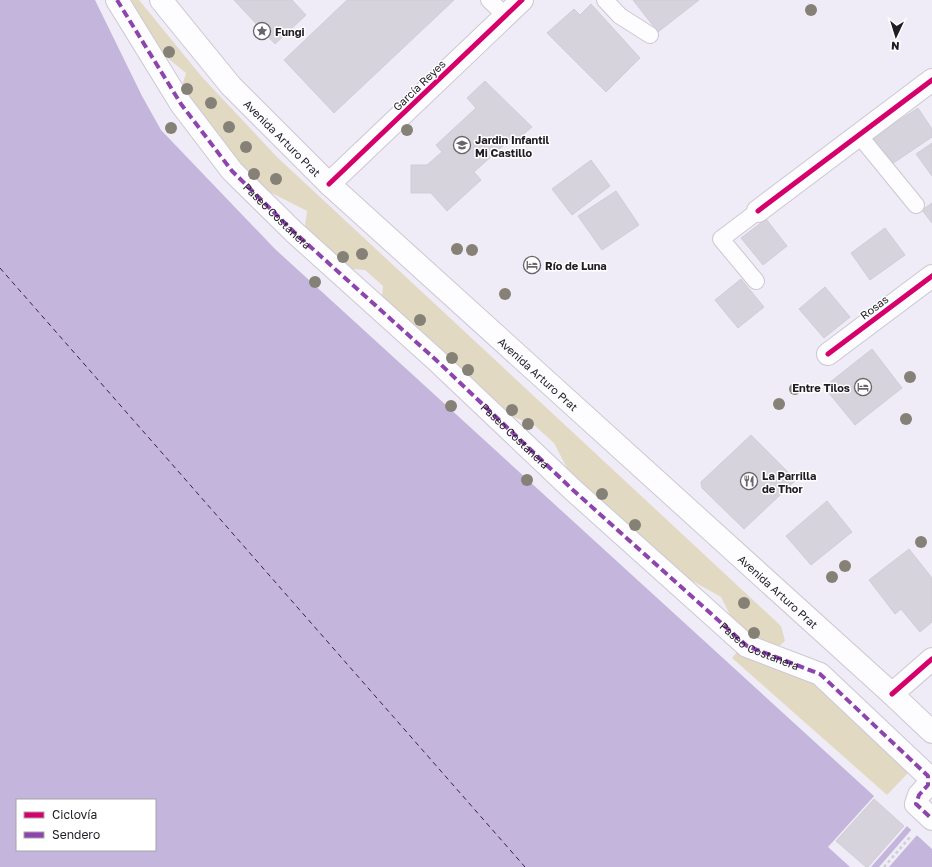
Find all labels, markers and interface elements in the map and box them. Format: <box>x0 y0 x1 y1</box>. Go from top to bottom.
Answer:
north arrow <box>876 16 916 56</box>
place icon: Fungi <box>252 21 272 41</box>
place label: Fungi <box>275 25 305 38</box>
text: N <box>891 40 900 53</box>
street label: García Reyes <box>390 57 448 113</box>
street label: Avenida Arturo Prat <box>242 97 324 179</box>
place label: Jardin Infantil Mi Castillo <box>475 133 550 159</box>
school or university icon: Jardin Infantil Mi Castillo <box>452 135 472 155</box>
street label: Paseo Costanera <box>241 180 314 251</box>
hotel icon: Río de Luna <box>522 255 542 275</box>
place label: Río de Luna <box>545 259 607 272</box>
street label: Rosas <box>857 292 891 322</box>
street label: Avenida Arturo Prat <box>496 334 581 413</box>
hotel icon: Entre Tilos <box>853 377 873 397</box>
place label: Entre Tilos <box>792 381 850 394</box>
street label: Paseo Costanera <box>479 400 552 471</box>
place label: La Parrilla de Thor <box>762 469 816 495</box>
restaurant icon: La Parrilla de Thor <box>739 471 759 491</box>
street label: Avenida Arturo Prat <box>736 552 821 631</box>
street label: Paseo Costanera <box>718 619 801 672</box>
legend <box>16 799 156 851</box>
text: Ciclovía <box>52 807 97 822</box>
text: Sendero <box>52 827 100 842</box>

